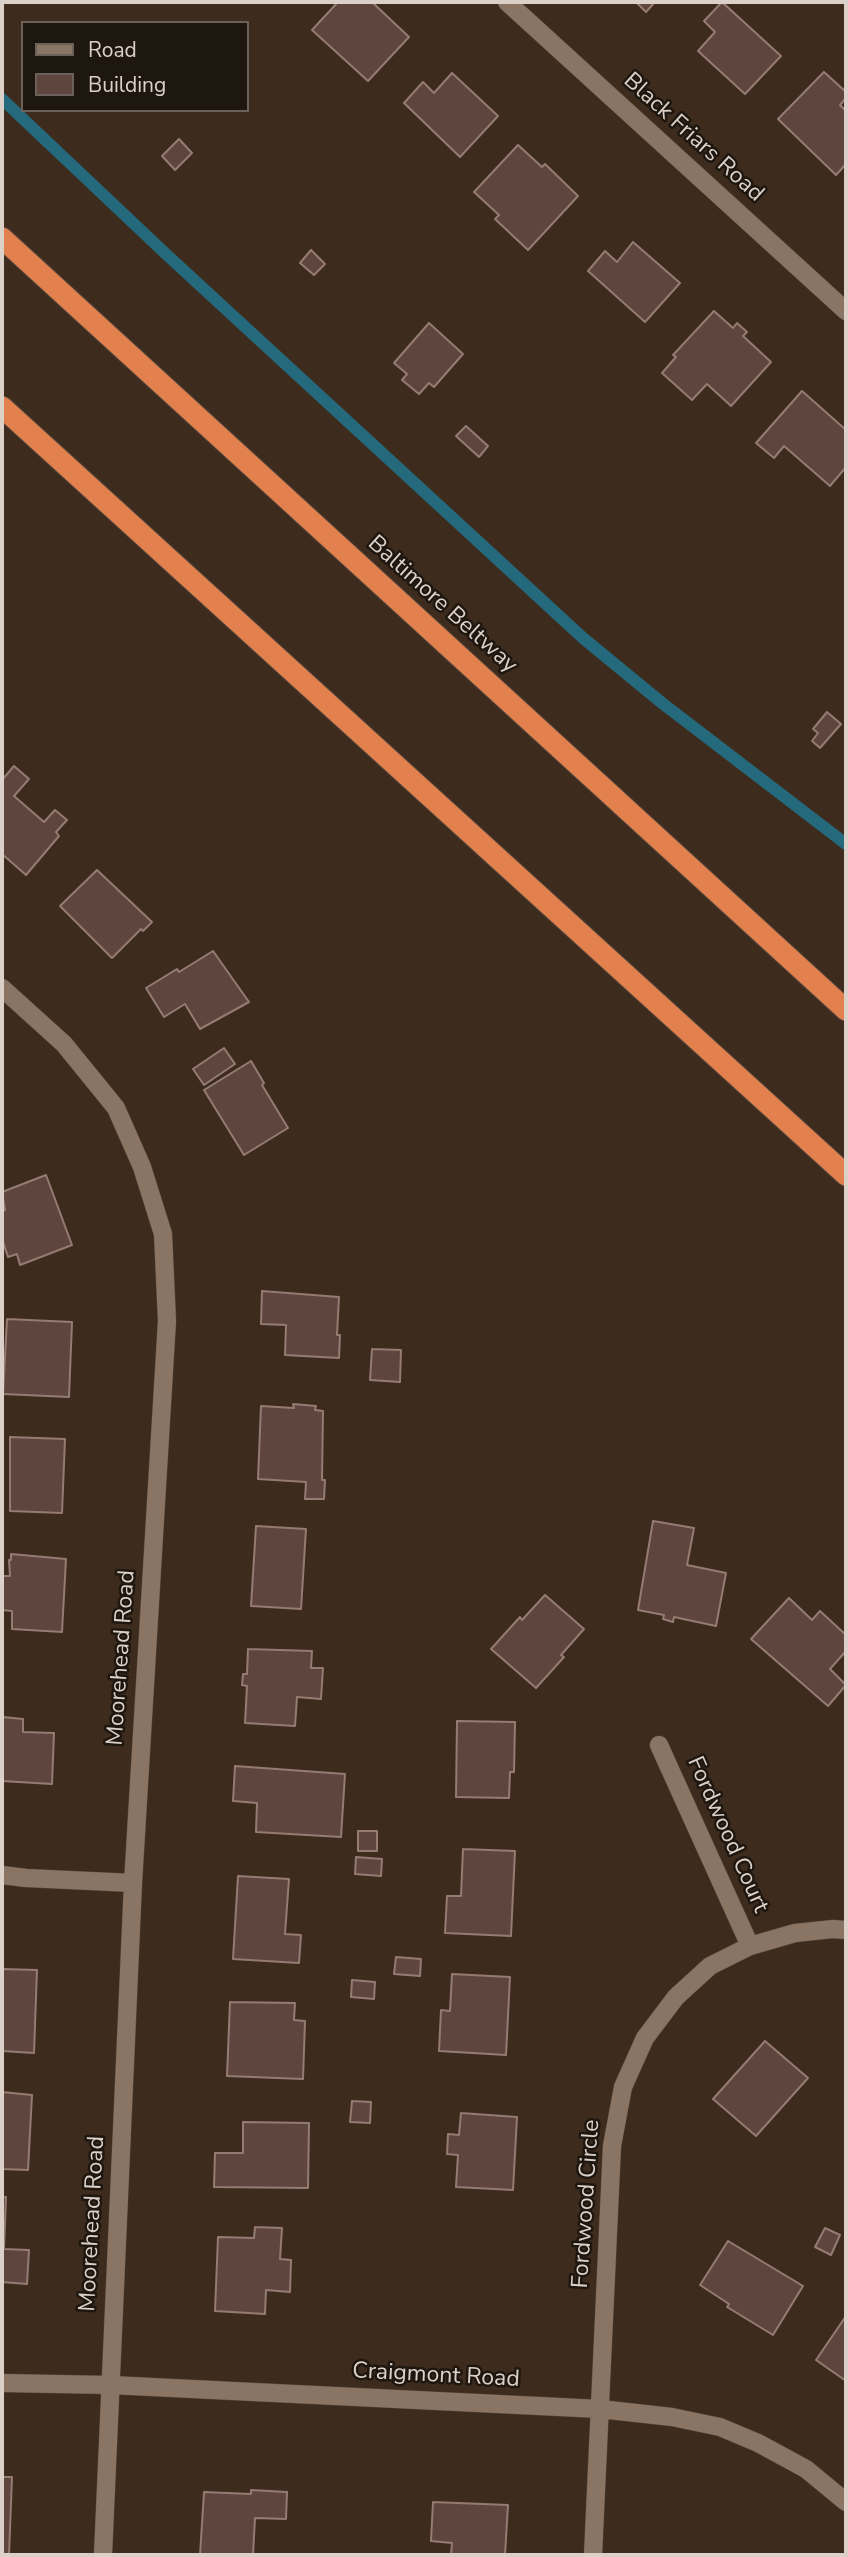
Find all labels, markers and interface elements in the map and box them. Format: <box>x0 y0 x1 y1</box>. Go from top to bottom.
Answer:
legend <box>21 21 248 112</box>
text: Road <box>88 36 137 64</box>
street label: Black Friars Road <box>617 68 769 208</box>
text: Building <box>88 71 166 99</box>
street label: Baltimore Beltway <box>361 530 523 680</box>
street label: Moorehead Road <box>102 1569 142 1747</box>
street label: Fordwood Court <box>680 1753 774 1917</box>
street label: Fordwood Circle <box>567 2119 607 2289</box>
street label: Moorehead Road <box>75 2135 111 2313</box>
street label: Craigmont Road <box>352 2358 520 2394</box>

